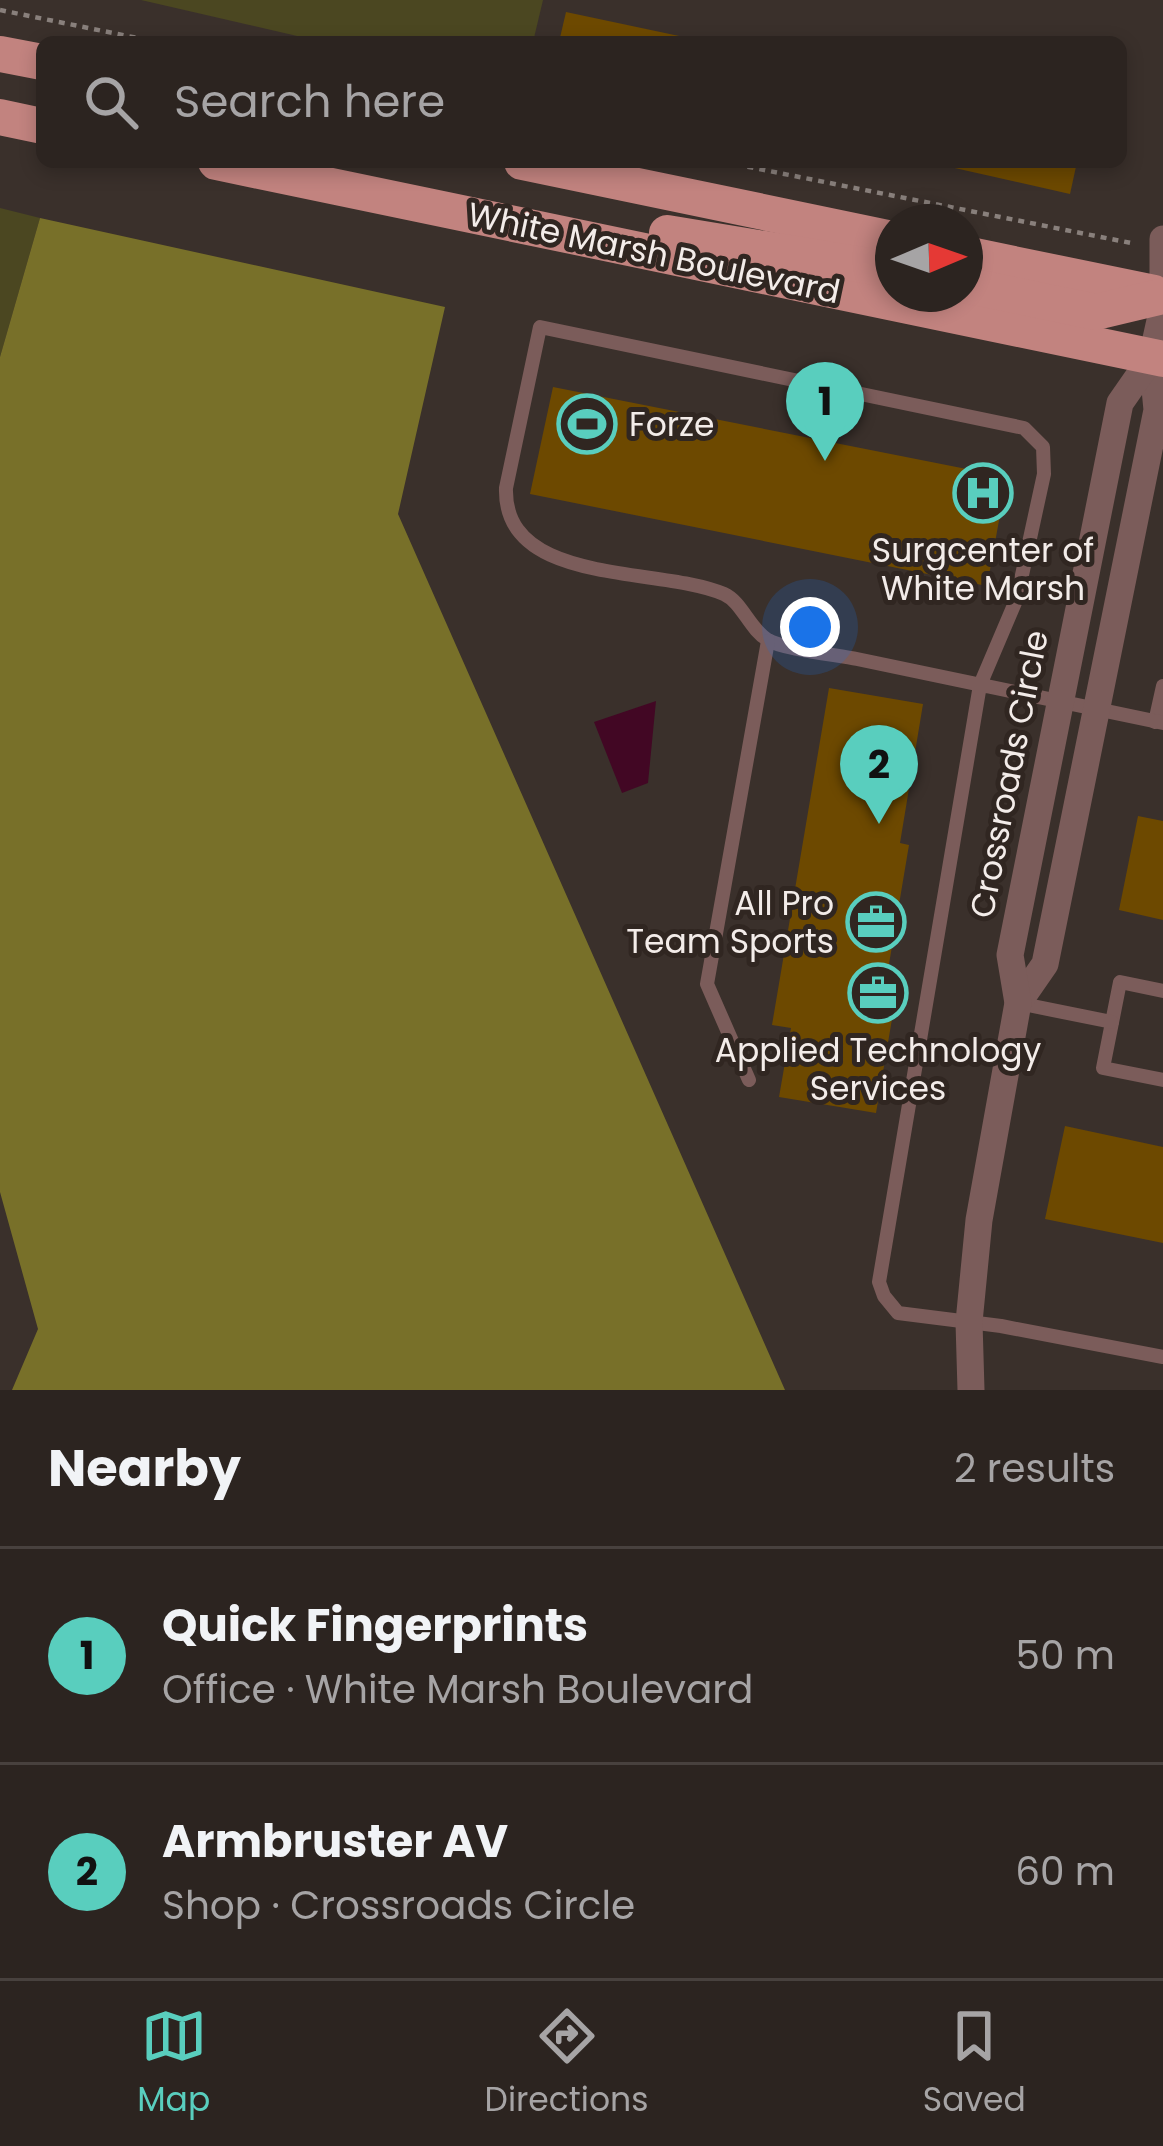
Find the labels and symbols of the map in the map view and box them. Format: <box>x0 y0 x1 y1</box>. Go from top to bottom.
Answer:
street label: White Marsh Boulevard <box>464 191 844 315</box>
north arrow <box>875 204 983 312</box>
pin: 1 <box>786 362 864 461</box>
sports icon: Forze <box>556 393 618 455</box>
place label: Forze <box>629 401 715 448</box>
hospital icon: Surgcenter of White Marsh <box>952 462 1014 524</box>
place label: Surgcenter of White Marsh <box>872 527 1094 612</box>
your location <box>780 597 840 657</box>
street label: Crossroads Circle <box>958 626 1060 922</box>
pin: 2 <box>840 725 918 824</box>
place label: All Pro Team Sports <box>626 880 834 965</box>
office icon: All Pro Team Sports <box>845 891 907 953</box>
office icon: Applied Technology Services <box>847 962 909 1024</box>
place label: Applied Technology Services <box>715 1027 1042 1112</box>

